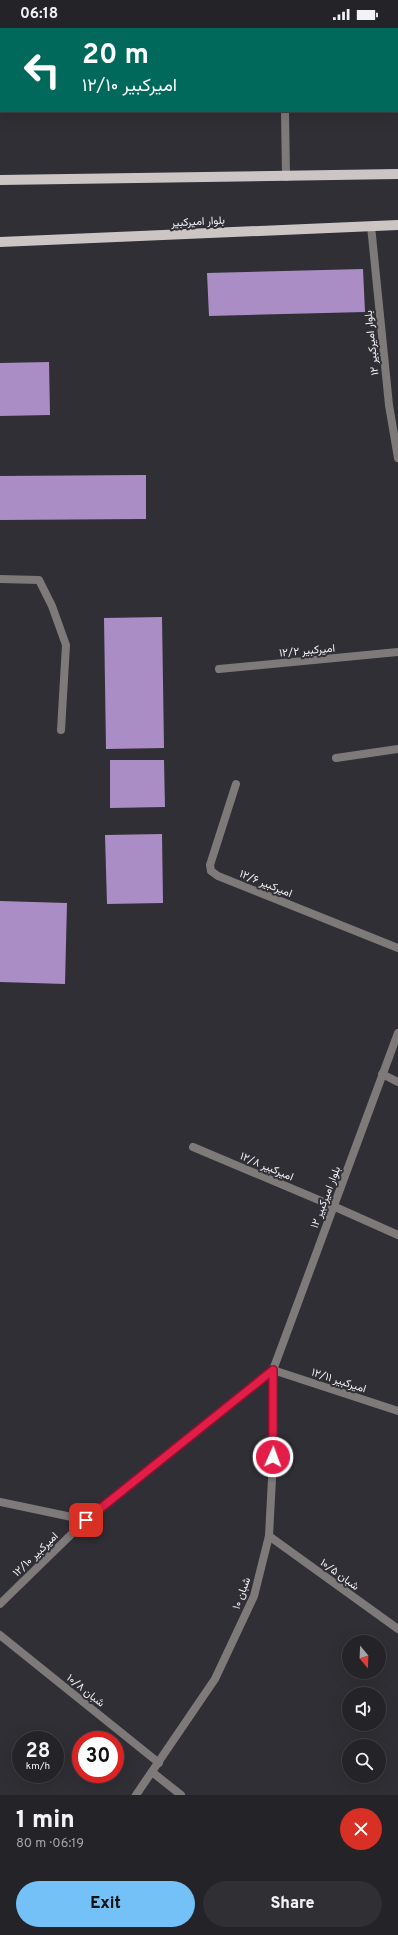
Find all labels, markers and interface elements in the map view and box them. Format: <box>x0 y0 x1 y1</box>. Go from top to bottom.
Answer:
text: 06:18 <box>20 5 58 24</box>
text: 20 m <box>82 38 149 74</box>
icon: left <box>16 44 68 96</box>
text: ۱۲/۱۰ امیرکبیر <box>82 75 177 98</box>
street label: بلوار امیرکبیر <box>170 214 225 230</box>
street label: ۱۲ بلوار امیرکبیر <box>362 310 382 376</box>
street label: ۱۲/۲ امیرکبیر <box>279 642 336 660</box>
street label: ۱۲/۶ امیرکبیر <box>237 867 294 901</box>
street label: ۱۲/۸ امیرکبیر <box>238 1149 295 1184</box>
street label: ۱۲ بلوار امیرکبیر <box>308 1164 344 1230</box>
street label: ۱۲/۱۱ امیرکبیر <box>310 1366 368 1396</box>
position arrow <box>252 1436 294 1478</box>
pin <box>69 1503 103 1537</box>
icon: arrive <box>75 1509 97 1531</box>
street label: ۱۲/۱۰ امیرکبیر <box>10 1530 61 1580</box>
street label: ۱۰/۵ شبان <box>317 1556 362 1594</box>
street label: ۱۰ شبان <box>230 1575 254 1611</box>
north arrow <box>342 1635 386 1679</box>
map controls <box>342 1635 386 1783</box>
street label: ۱۰/۸ شبان <box>63 1671 108 1711</box>
button: sound <box>342 1687 386 1731</box>
speed limit sign: 30 <box>72 1731 124 1783</box>
text: 28 <box>26 1739 50 1765</box>
button: search <box>342 1739 386 1783</box>
text: km/h <box>26 1760 50 1773</box>
text: 1 min <box>16 1806 75 1836</box>
button: close <box>340 1808 382 1850</box>
text: 80 m · 06:19 <box>16 1836 84 1852</box>
button: Exit <box>16 1881 195 1927</box>
button: Share <box>203 1881 382 1927</box>

